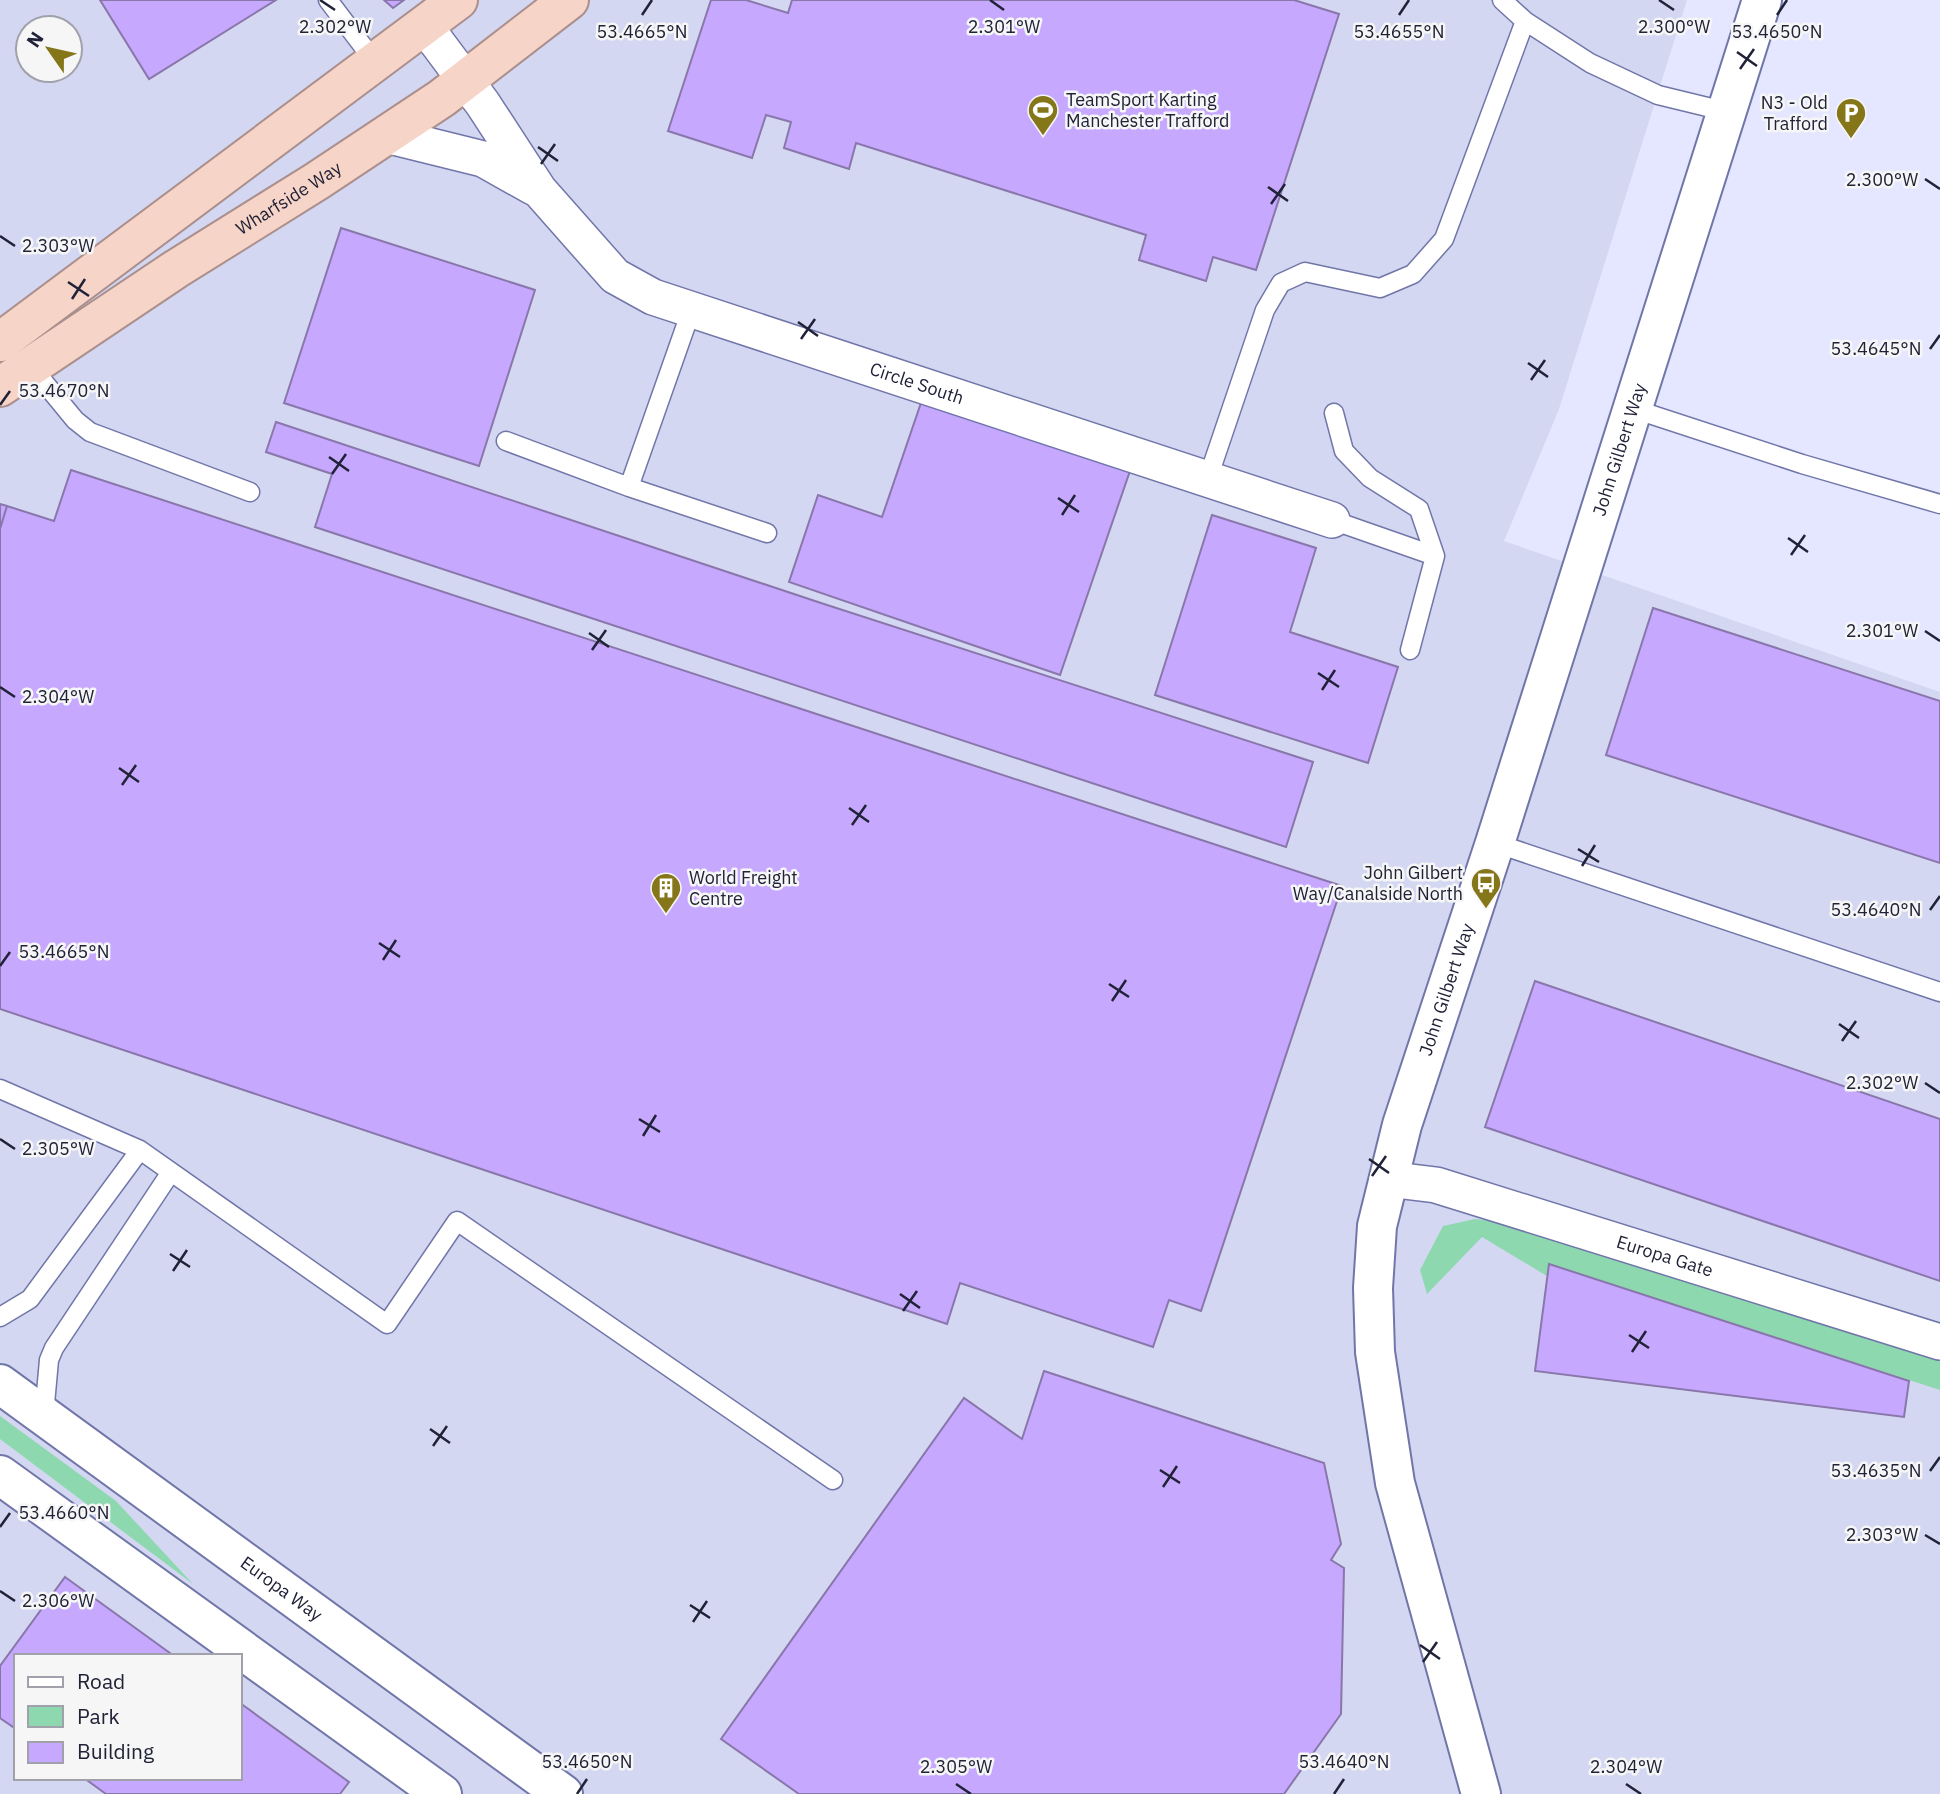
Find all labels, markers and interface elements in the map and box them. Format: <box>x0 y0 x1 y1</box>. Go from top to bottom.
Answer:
north arrow <box>14 14 84 84</box>
text: 2.302°W <box>299 15 371 38</box>
text: 2.301°W <box>968 15 1040 38</box>
text: 2.300°W <box>1638 15 1710 38</box>
text: 53.4665°N <box>597 20 687 43</box>
text: 53.4655°N <box>1354 20 1444 43</box>
text: 53.4650°N <box>1732 20 1822 43</box>
text: N <box>21 27 49 52</box>
place label: TeamSport Karting Manchester Trafford <box>1066 88 1229 132</box>
place label: N3 - Old Trafford <box>1761 91 1828 135</box>
sports icon: TeamSport Karting Manchester Trafford <box>1026 93 1060 137</box>
parking icon: N3 - Old Trafford <box>1834 96 1868 140</box>
street label: Wharfside Way <box>231 156 346 240</box>
text: 2.300°W <box>1846 168 1918 191</box>
text: 2.303°W <box>22 234 94 257</box>
text: 53.4645°N <box>1831 337 1921 360</box>
street label: Circle South <box>867 357 967 409</box>
text: 53.4670°N <box>19 379 109 402</box>
street label: John Gilbert Way <box>1587 380 1651 519</box>
text: 2.301°W <box>1846 619 1918 642</box>
text: 2.304°W <box>22 685 94 708</box>
place label: John Gilbert Way/Canalside North <box>1293 861 1463 905</box>
place label: World Freight Centre <box>689 866 798 910</box>
bus stop icon: John Gilbert Way/Canalside North <box>1469 866 1503 910</box>
building icon: World Freight Centre <box>649 871 683 915</box>
text: 53.4640°N <box>1831 898 1921 921</box>
street label: John Gilbert Way <box>1414 920 1479 1059</box>
text: 53.4665°N <box>19 940 109 963</box>
text: 2.302°W <box>1846 1071 1918 1094</box>
text: 2.305°W <box>22 1137 94 1160</box>
street label: Europa Gate <box>1614 1230 1716 1282</box>
text: 53.4635°N <box>1831 1459 1921 1482</box>
text: 53.4660°N <box>19 1501 109 1524</box>
text: 2.303°W <box>1846 1523 1918 1546</box>
street label: Europa Way <box>236 1551 327 1626</box>
text: 2.306°W <box>22 1589 94 1612</box>
legend <box>14 1654 242 1780</box>
text: Road <box>77 1667 125 1695</box>
text: Park <box>77 1702 120 1730</box>
text: Building <box>77 1737 154 1765</box>
text: 53.4650°N <box>542 1750 632 1773</box>
text: 53.4640°N <box>1299 1750 1389 1773</box>
text: 2.305°W <box>920 1755 992 1778</box>
text: 2.304°W <box>1590 1755 1662 1778</box>

